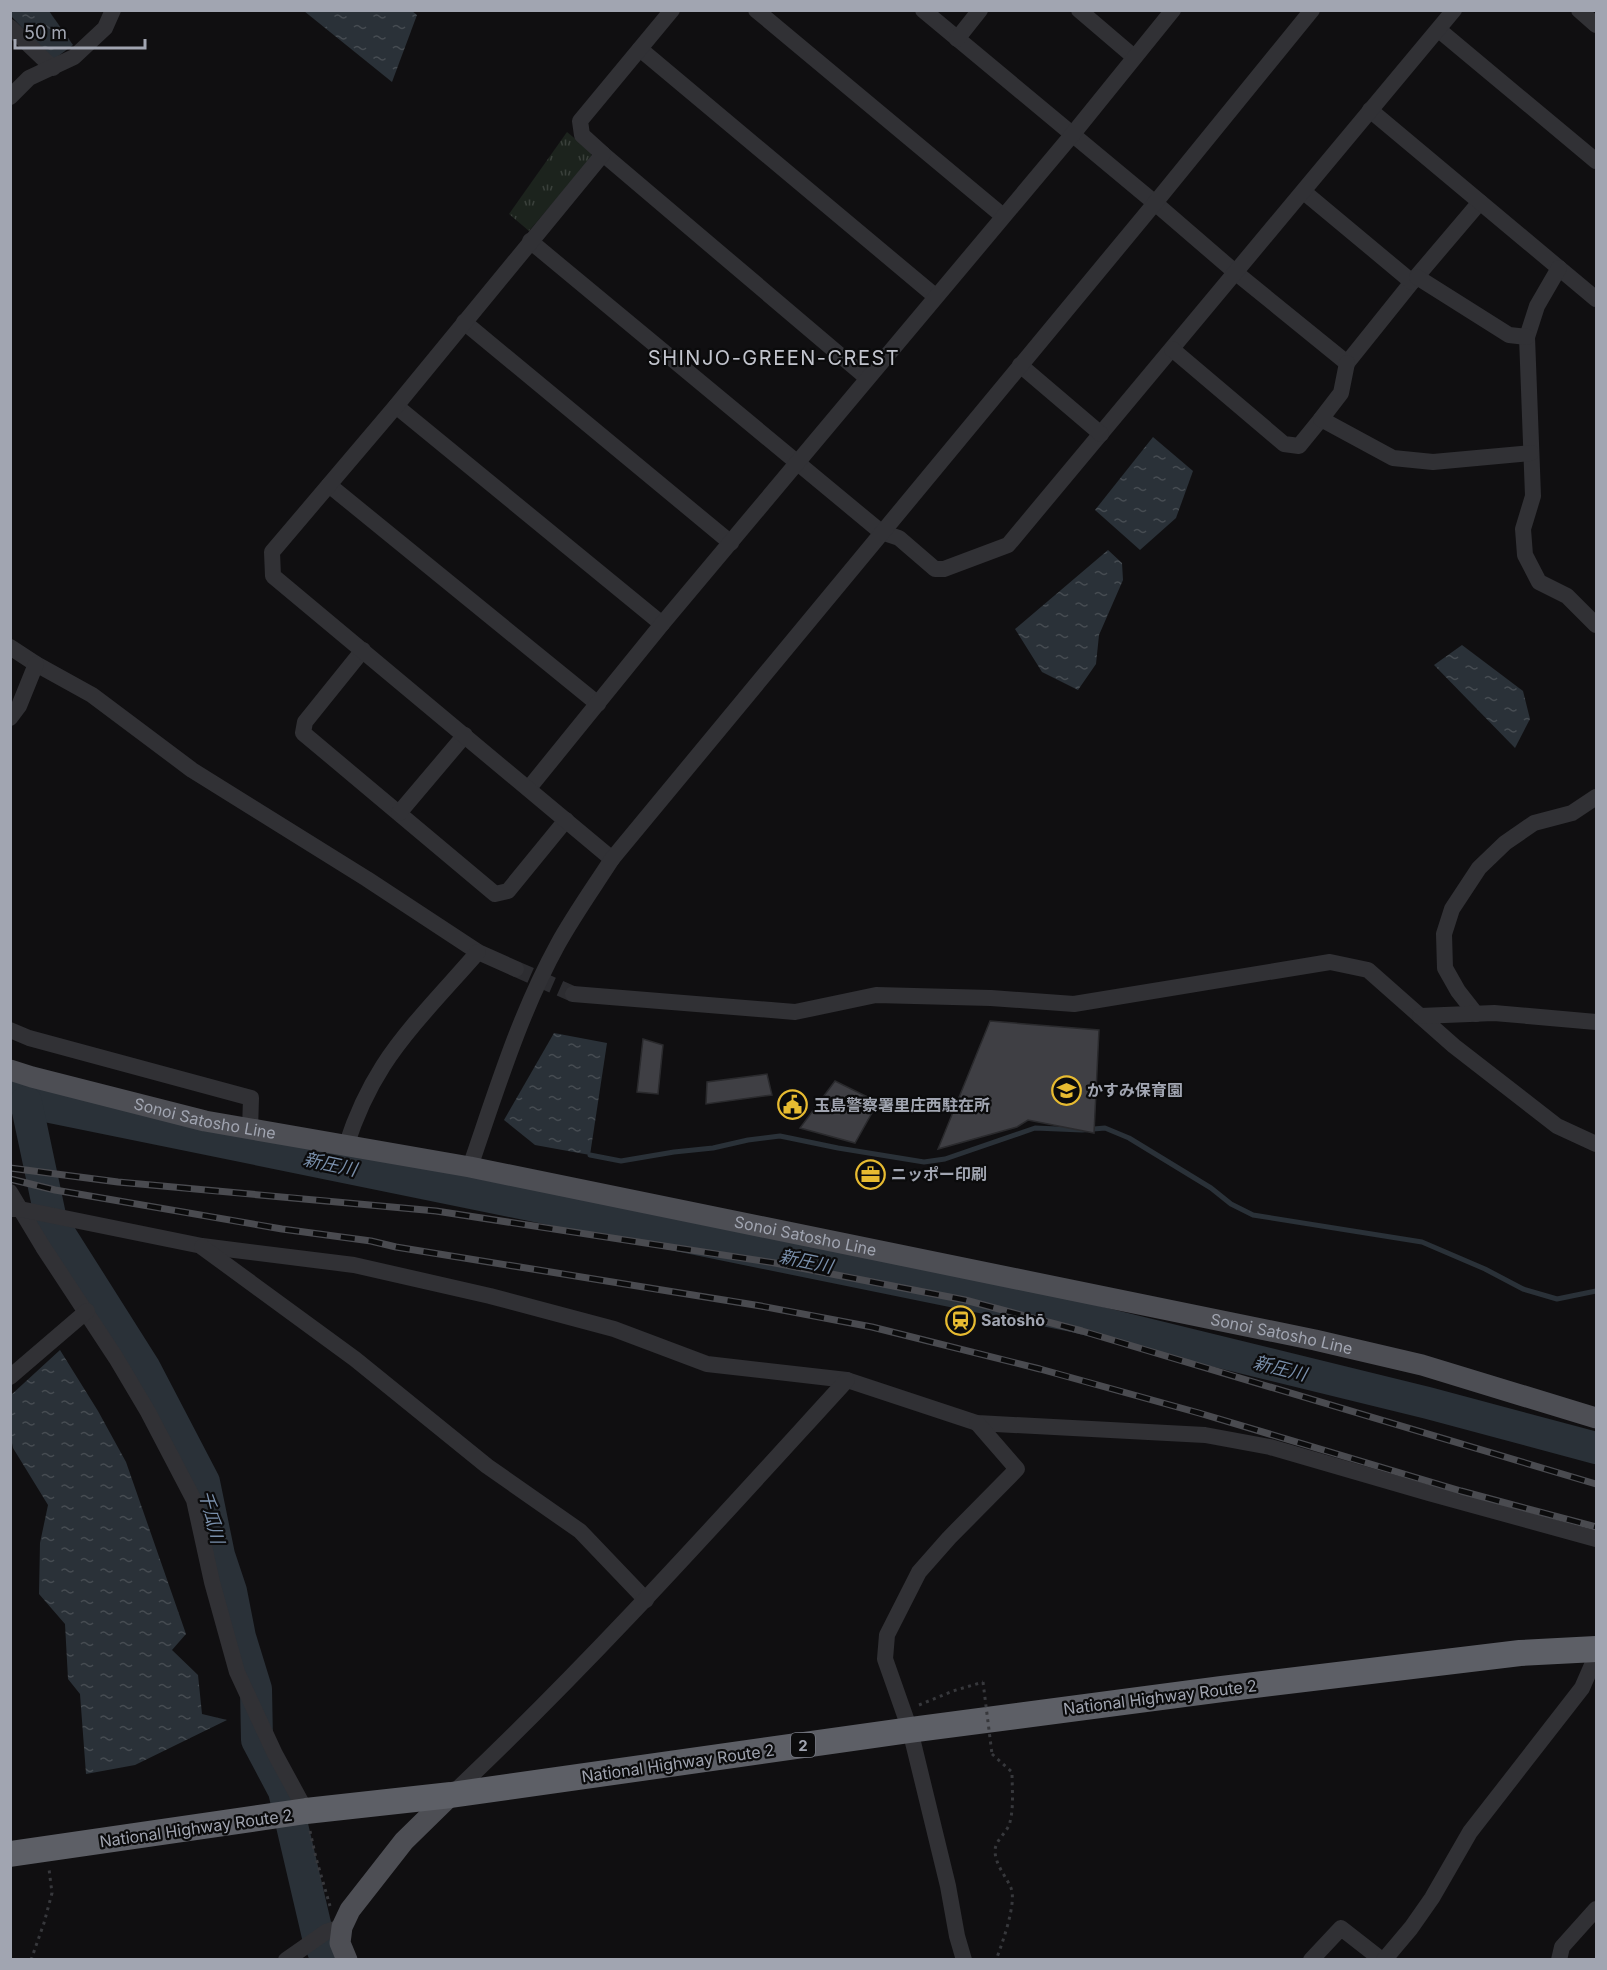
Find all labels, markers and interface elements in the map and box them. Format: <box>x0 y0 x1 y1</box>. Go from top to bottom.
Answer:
scale bar <box>15 12 146 50</box>
text: 50 m <box>24 22 67 43</box>
district label: SHINJO-GREEN-CREST <box>648 346 900 370</box>
school or university icon: かすみ保育園 <box>1050 1074 1082 1106</box>
place label: かすみ保育園 <box>1087 1080 1183 1100</box>
public building icon: 玉島警察署里庄西駐在所 <box>777 1089 809 1121</box>
street label: Sonoi Satosho Line <box>132 1093 278 1143</box>
place label: 玉島警察署里庄西駐在所 <box>814 1095 990 1115</box>
water label: 新圧川 <box>301 1148 361 1180</box>
office icon: ニッポー印刷 <box>854 1158 886 1190</box>
place label: ニッポー印刷 <box>891 1164 987 1184</box>
street label: Sonoi Satosho Line <box>732 1211 878 1260</box>
water label: 新圧川 <box>777 1245 837 1277</box>
station icon: Satoshō <box>944 1304 976 1336</box>
street label: Sonoi Satosho Line <box>1209 1309 1355 1358</box>
place label: Satoshō <box>981 1310 1045 1330</box>
water label: 新圧川 <box>1251 1351 1311 1385</box>
water label: 千瓜川 <box>195 1488 229 1548</box>
street label: National Highway Route 2 <box>1062 1675 1258 1719</box>
road number: 2 <box>791 1733 815 1757</box>
street label: National Highway Route 2 <box>580 1740 776 1786</box>
street label: National Highway Route 2 <box>98 1805 294 1851</box>

